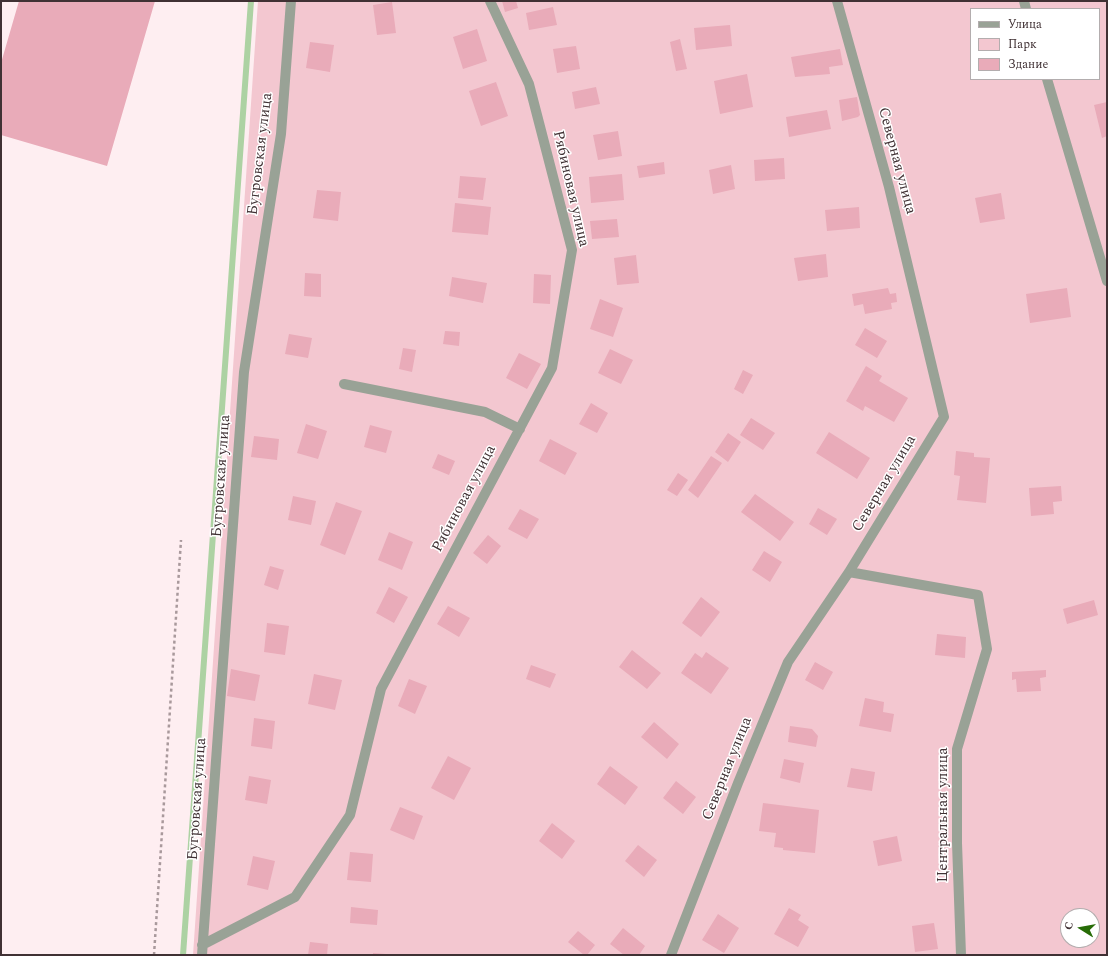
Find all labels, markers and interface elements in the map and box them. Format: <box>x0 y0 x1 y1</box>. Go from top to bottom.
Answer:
legend <box>970 8 1100 80</box>
text: Улица <box>1008 15 1042 34</box>
text: Парк <box>1008 35 1037 54</box>
text: Здание <box>1008 55 1048 74</box>
street label: Бугровская улица <box>245 92 277 216</box>
street label: Северная улица <box>873 106 919 216</box>
street label: Рябиновая улица <box>548 129 592 249</box>
street label: Бугровская улица <box>209 414 235 538</box>
street label: Северная улица <box>849 432 921 536</box>
street label: Рябиновая улица <box>429 442 501 556</box>
street label: Северная улица <box>699 715 757 823</box>
street label: Бугровская улица <box>185 737 211 861</box>
street label: Центральная улица <box>935 747 953 883</box>
north arrow <box>1060 908 1100 948</box>
text: С <box>1060 920 1078 931</box>

